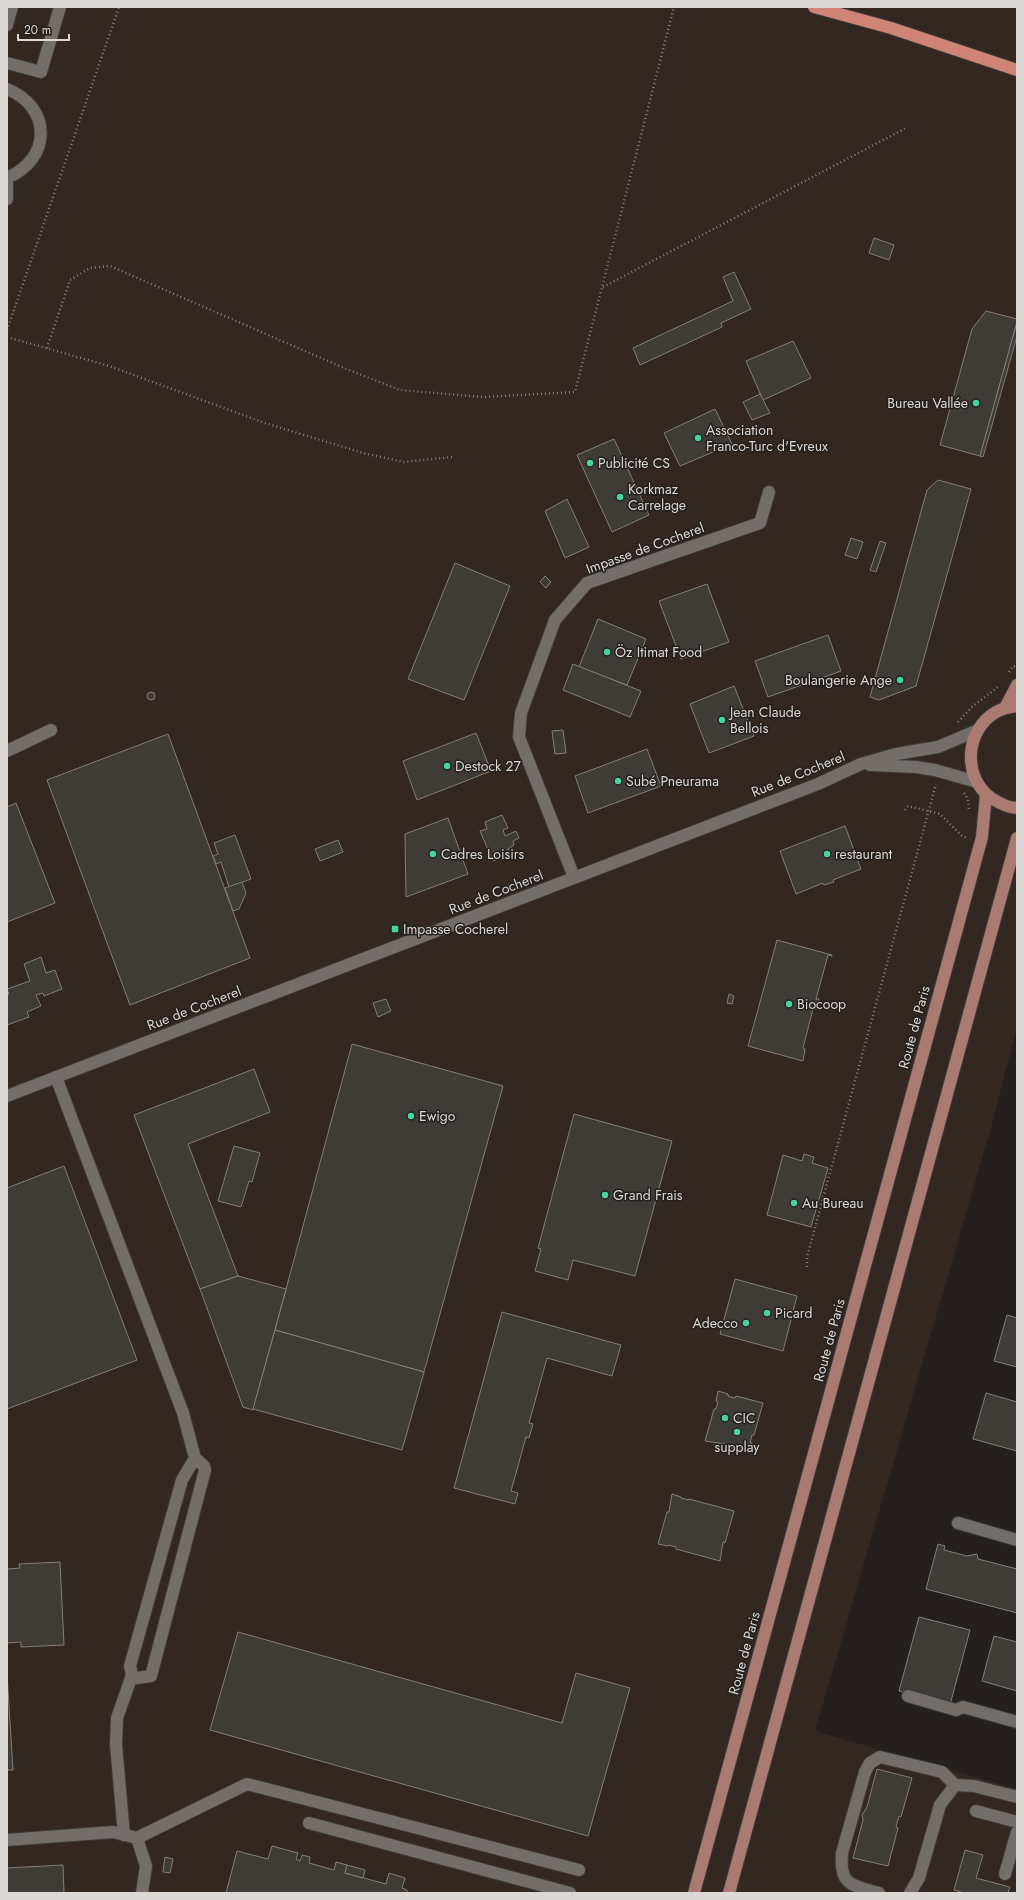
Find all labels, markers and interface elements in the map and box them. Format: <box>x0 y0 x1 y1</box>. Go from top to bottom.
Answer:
scale bar <box>18 16 69 42</box>
text: 20 m <box>24 21 51 39</box>
place label: Bureau Vallée <box>887 393 968 413</box>
marker: Bureau Vallée <box>971 398 981 408</box>
place label: Association Franco-Turc d'Evreux <box>706 420 828 456</box>
marker: Association Franco-Turc d'Evreux <box>693 433 703 443</box>
place label: Publicité CS <box>598 453 670 473</box>
marker: Publicité CS <box>585 458 595 468</box>
place label: Korkmaz Carrelage <box>628 479 686 515</box>
marker: Korkmaz Carrelage <box>615 492 625 502</box>
street label: Impasse de Cocherel <box>583 517 707 579</box>
place label: Öz Itimat Food <box>615 642 702 662</box>
marker: Öz Itimat Food <box>602 647 612 657</box>
place label: Boulangerie Ange <box>785 670 892 690</box>
marker: Boulangerie Ange <box>895 675 905 685</box>
place label: Jean Claude Bellois <box>728 702 801 738</box>
marker: Jean Claude Bellois <box>717 715 727 725</box>
street label: Rue de Cocherel <box>748 746 848 802</box>
place label: Destock 27 <box>455 756 521 776</box>
marker: Destock 27 <box>442 761 452 771</box>
place label: Subé Pneurama <box>626 771 719 791</box>
marker: Subé Pneurama <box>613 776 623 786</box>
place label: Cadres Loisirs <box>441 844 525 864</box>
place label: restaurant <box>835 844 893 864</box>
marker: Cadres Loisirs <box>428 849 438 859</box>
marker: restaurant <box>822 849 832 859</box>
street label: Rue de Cocherel <box>446 865 546 919</box>
place label: Impasse Cocherel <box>403 919 508 939</box>
marker: Impasse Cocherel <box>390 924 400 934</box>
street label: Rue de Cocherel <box>144 981 244 1035</box>
street label: Route de Paris <box>893 983 935 1071</box>
place label: Biocoop <box>797 994 846 1014</box>
marker: Biocoop <box>784 999 794 1009</box>
place label: Ewigo <box>419 1106 456 1126</box>
marker: Ewigo <box>406 1111 416 1121</box>
place label: Grand Frais <box>613 1185 683 1205</box>
marker: Grand Frais <box>600 1190 610 1200</box>
place label: Au Bureau <box>802 1193 864 1213</box>
marker: Au Bureau <box>789 1198 799 1208</box>
street label: Route de Paris <box>808 1296 850 1384</box>
place label: Picard <box>775 1303 813 1323</box>
marker: Picard <box>762 1308 772 1318</box>
place label: Adecco <box>693 1313 738 1333</box>
marker: Adecco <box>741 1318 751 1328</box>
place label: CIC <box>733 1408 756 1428</box>
marker: CIC <box>720 1413 730 1423</box>
marker: supplay <box>732 1427 742 1437</box>
place label: supplay <box>715 1437 760 1457</box>
street label: Route de Paris <box>723 1609 765 1697</box>

